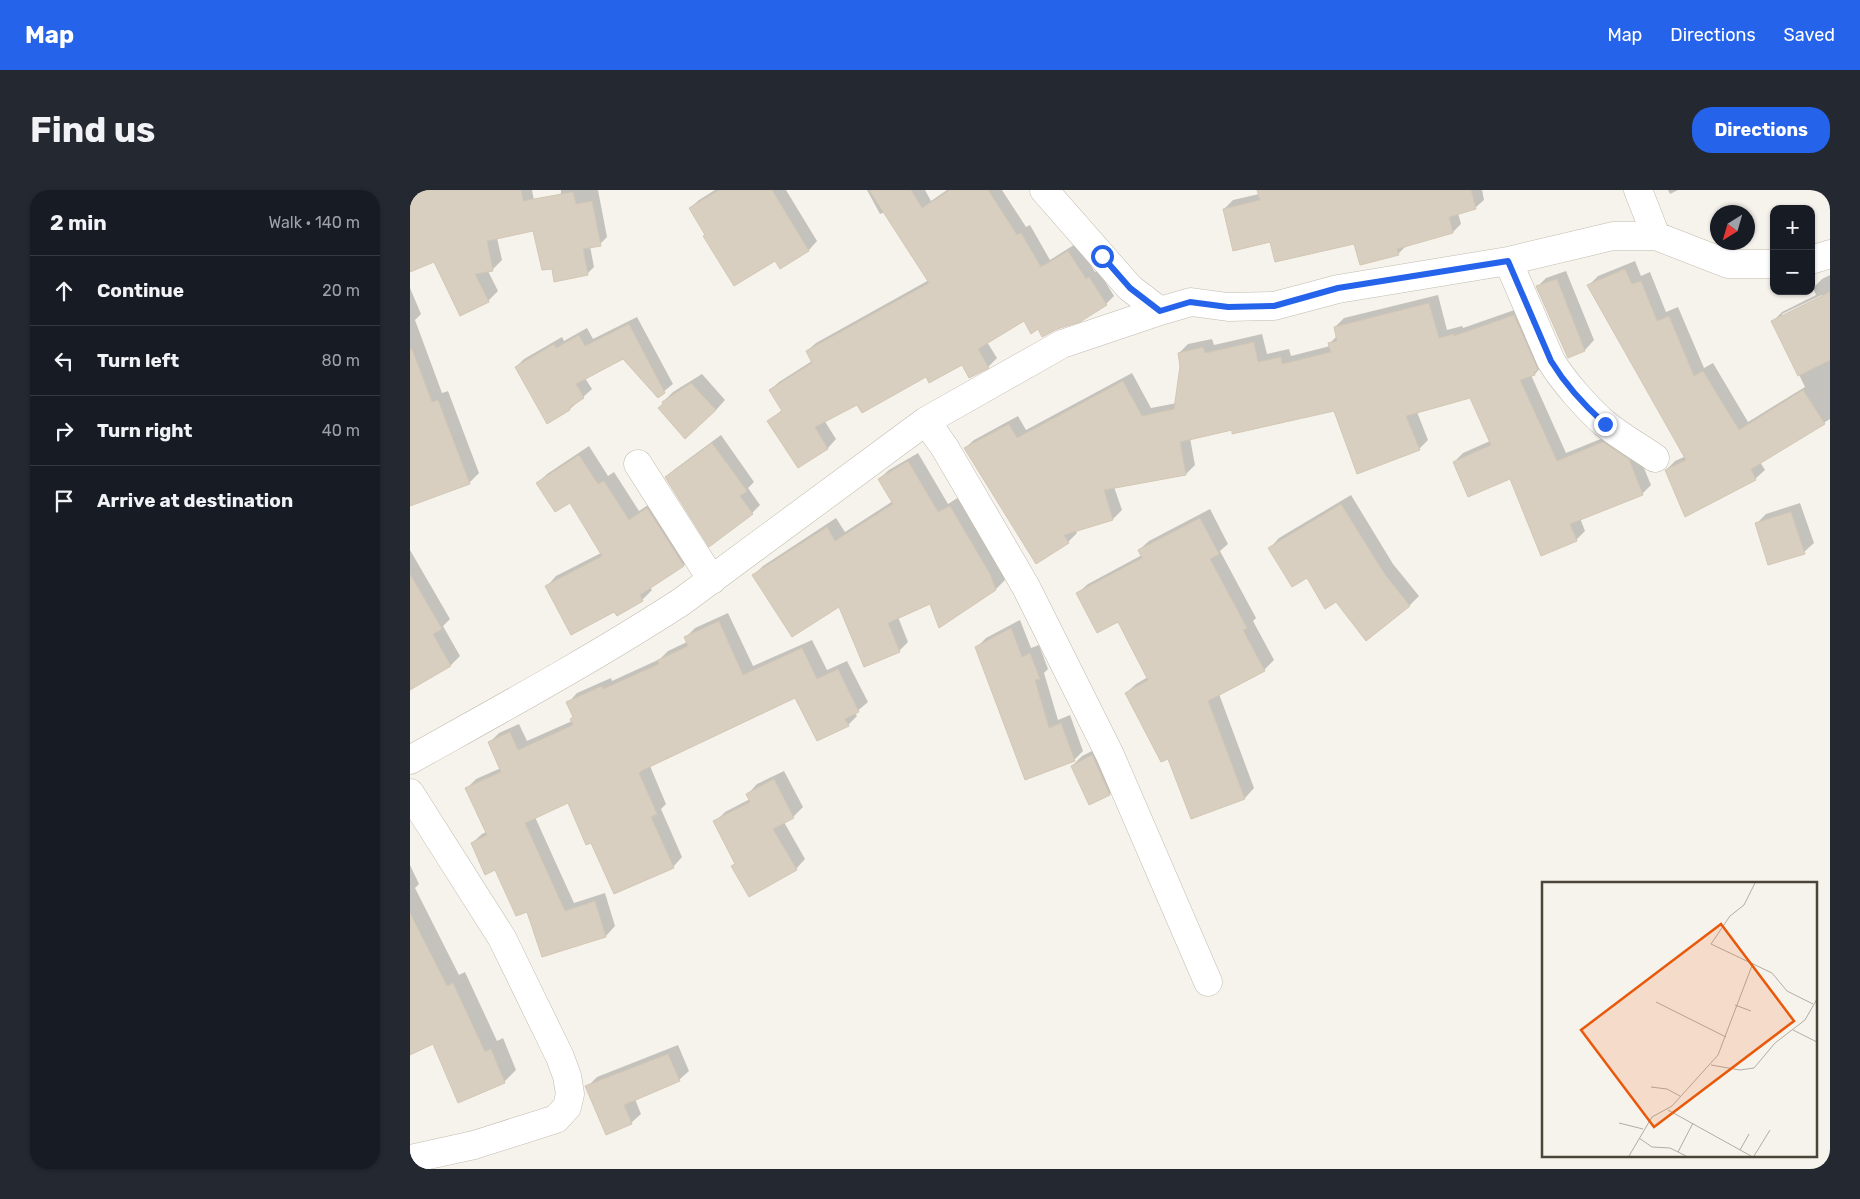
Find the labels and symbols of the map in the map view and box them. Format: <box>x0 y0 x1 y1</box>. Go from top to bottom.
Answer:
north arrow <box>1710 205 1755 250</box>
route start <box>1091 245 1114 268</box>
route end <box>1594 413 1617 436</box>
inset map <box>1542 882 1818 1156</box>

